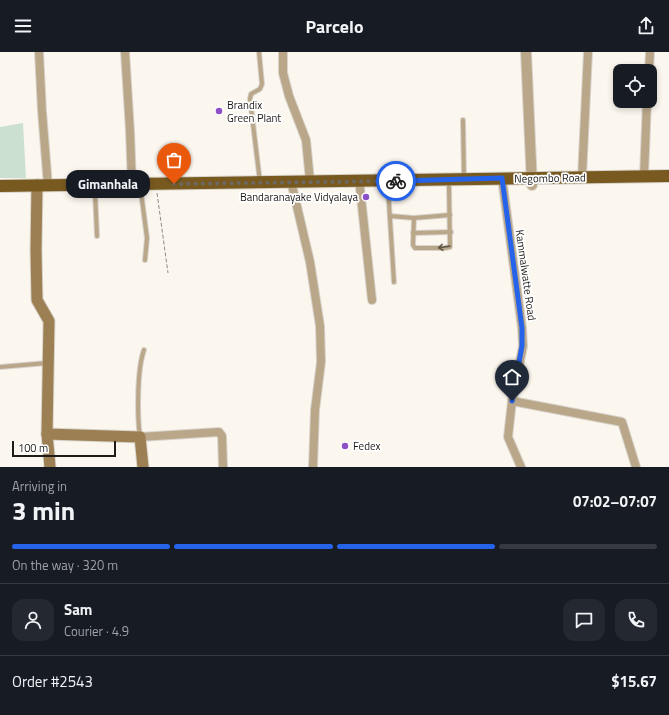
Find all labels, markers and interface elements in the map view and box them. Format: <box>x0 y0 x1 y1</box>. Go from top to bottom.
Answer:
text: Parcelo <box>306 13 363 40</box>
icon: menu <box>12 15 34 37</box>
icon: share <box>635 15 657 37</box>
map controls <box>613 64 657 108</box>
button: locate <box>613 64 657 108</box>
place label: Brandix Green Plant <box>227 97 281 126</box>
marker: Brandix Green Plant <box>214 106 224 116</box>
pin <box>157 143 191 184</box>
icon: bag <box>163 149 185 171</box>
courier <box>376 161 416 201</box>
street label: Negombo Road <box>514 169 586 187</box>
callout: Gimanhala <box>66 170 150 198</box>
icon: bike <box>385 170 407 192</box>
text: Gimanhala <box>78 174 138 194</box>
place label: Bandaranayake Vidyalaya <box>240 189 358 205</box>
marker: Bandaranayake Vidyalaya <box>361 192 371 202</box>
street label: Kammalwatte Road <box>512 229 540 322</box>
one-way arrow <box>437 243 450 251</box>
pin <box>495 360 529 401</box>
icon: home <box>501 366 523 388</box>
place label: Fedex <box>353 438 380 454</box>
scale bar <box>12 439 116 458</box>
text: 100 m <box>18 440 48 456</box>
marker: Fedex <box>340 441 350 451</box>
text: Arriving in <box>12 476 67 496</box>
text: 07:02–07:07 <box>573 490 657 513</box>
text: 3 min <box>12 491 75 530</box>
text: On the way · 320 m <box>12 555 118 575</box>
text: Sam <box>64 598 92 621</box>
button: person <box>12 599 54 641</box>
button: chat <box>563 599 605 641</box>
button: phone <box>615 599 657 641</box>
text: Courier · 4.9 <box>64 621 129 641</box>
text: Order #2543 <box>12 670 93 693</box>
text: $15.67 <box>611 670 657 693</box>

